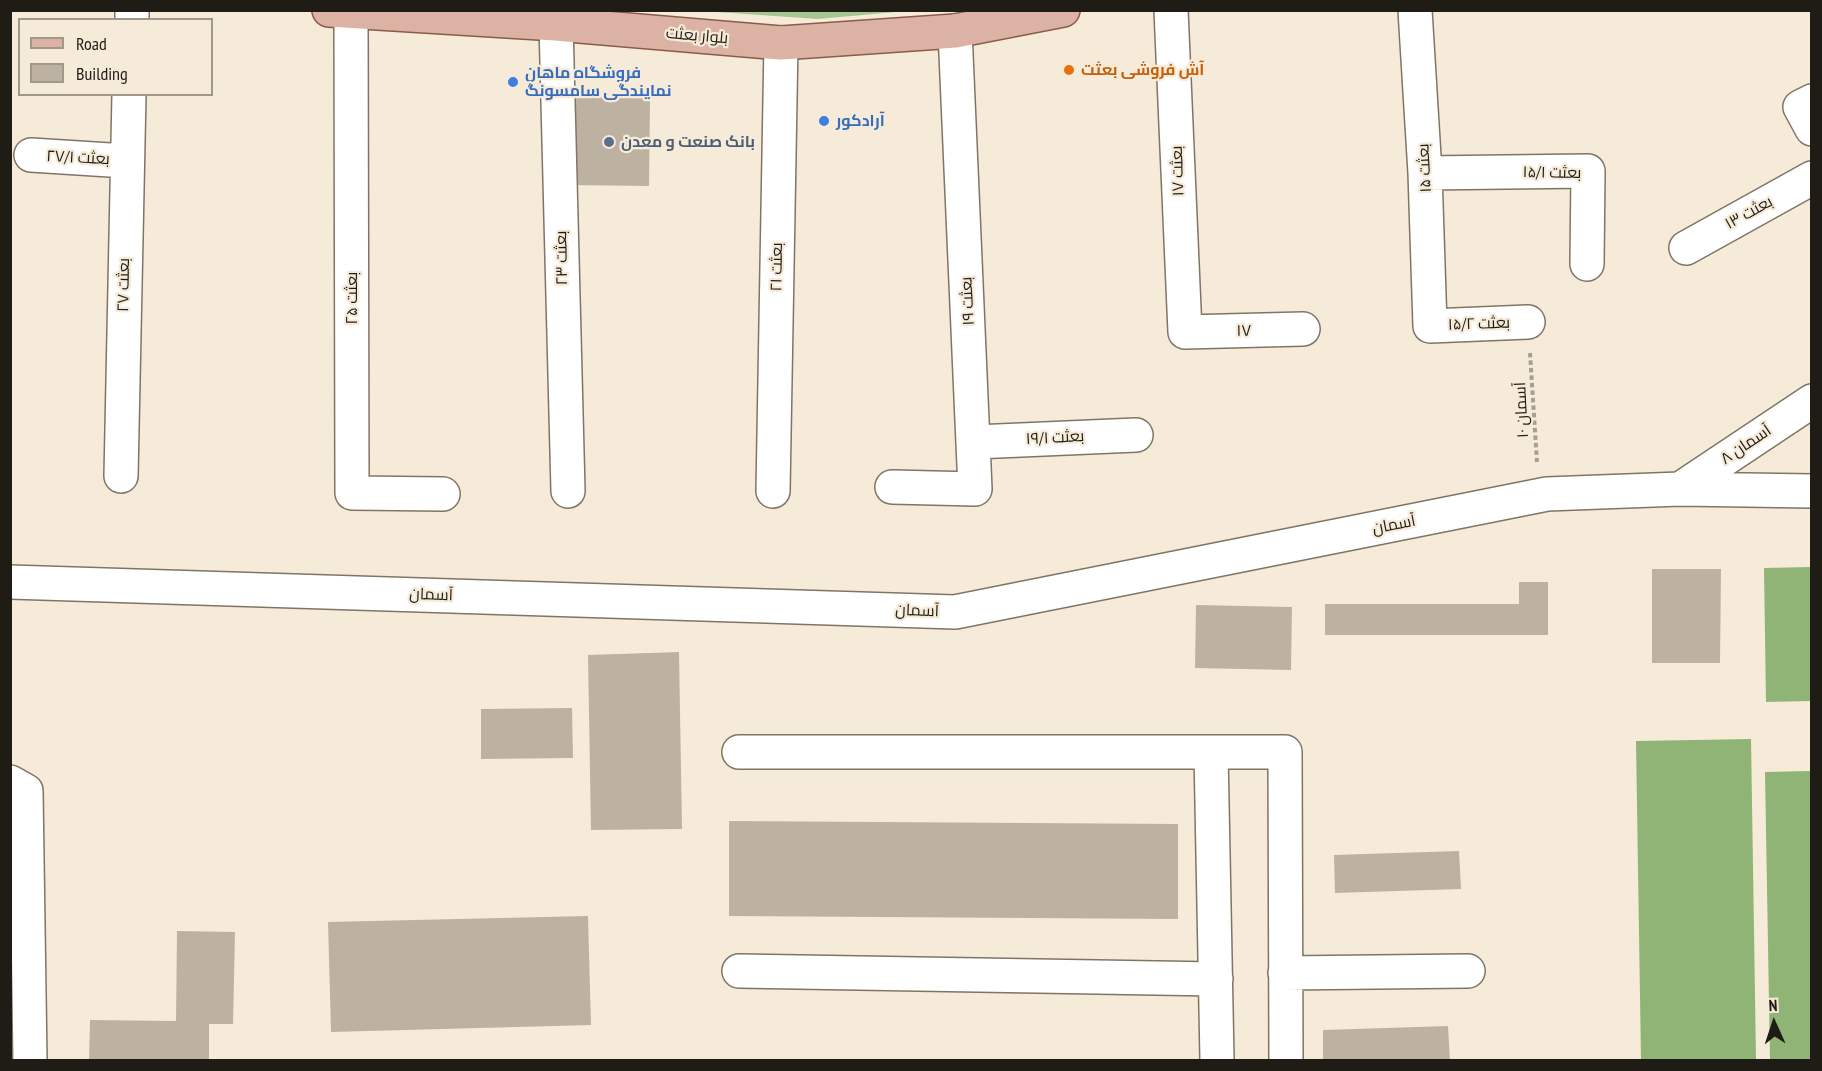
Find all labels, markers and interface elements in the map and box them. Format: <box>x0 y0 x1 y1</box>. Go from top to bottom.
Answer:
legend <box>18 18 213 96</box>
street label: بلوار بعثت <box>665 24 729 48</box>
text: Road <box>76 32 107 55</box>
place label: آش فروشی بعثت <box>1081 60 1204 80</box>
text: Building <box>76 62 128 85</box>
place label: فروشگاه ماهان نمایندگی سامسونگ <box>525 63 672 101</box>
marker: آش فروشی بعثت <box>1062 63 1076 77</box>
marker: فروشگاه ماهان نمایندگی سامسونگ <box>506 75 520 89</box>
place label: آرادکور <box>836 111 885 131</box>
marker: آرادکور <box>817 114 831 128</box>
place label: بانک صنعت و معدن <box>621 132 755 152</box>
marker: بانک صنعت و معدن <box>602 135 616 149</box>
street label: بعثت ۱۵ <box>1414 143 1436 193</box>
street label: بعثت ۱۷ <box>1168 145 1188 197</box>
street label: ۲۷/۱ بعثت <box>46 147 110 169</box>
street label: ۱۵/۱ بعثت <box>1522 163 1582 183</box>
street label: ۱۳ بعثت <box>1722 192 1776 234</box>
street label: ۲۳ بعثت <box>552 230 572 286</box>
street label: ۲۱ بعثت <box>767 242 787 292</box>
street label: ۲۷ بعثت <box>114 258 134 312</box>
street label: ۲۵ بعثت <box>342 272 362 324</box>
street label: بعثت ۱۹ <box>957 276 979 326</box>
street label: ۱۵/۲ بعثت <box>1447 313 1511 335</box>
street label: ۱۷ <box>1236 321 1252 341</box>
street label: ۱۰ آسمان <box>1511 382 1533 438</box>
street label: ۸ آسمان <box>1717 421 1775 469</box>
street label: ۱۹/۱ بعثت <box>1025 427 1085 449</box>
street label: آسمان <box>1371 511 1417 539</box>
street label: آسمان <box>409 585 453 605</box>
street label: آسمان <box>895 601 939 621</box>
north arrow <box>1744 993 1804 1053</box>
text: N <box>1768 995 1778 1015</box>

